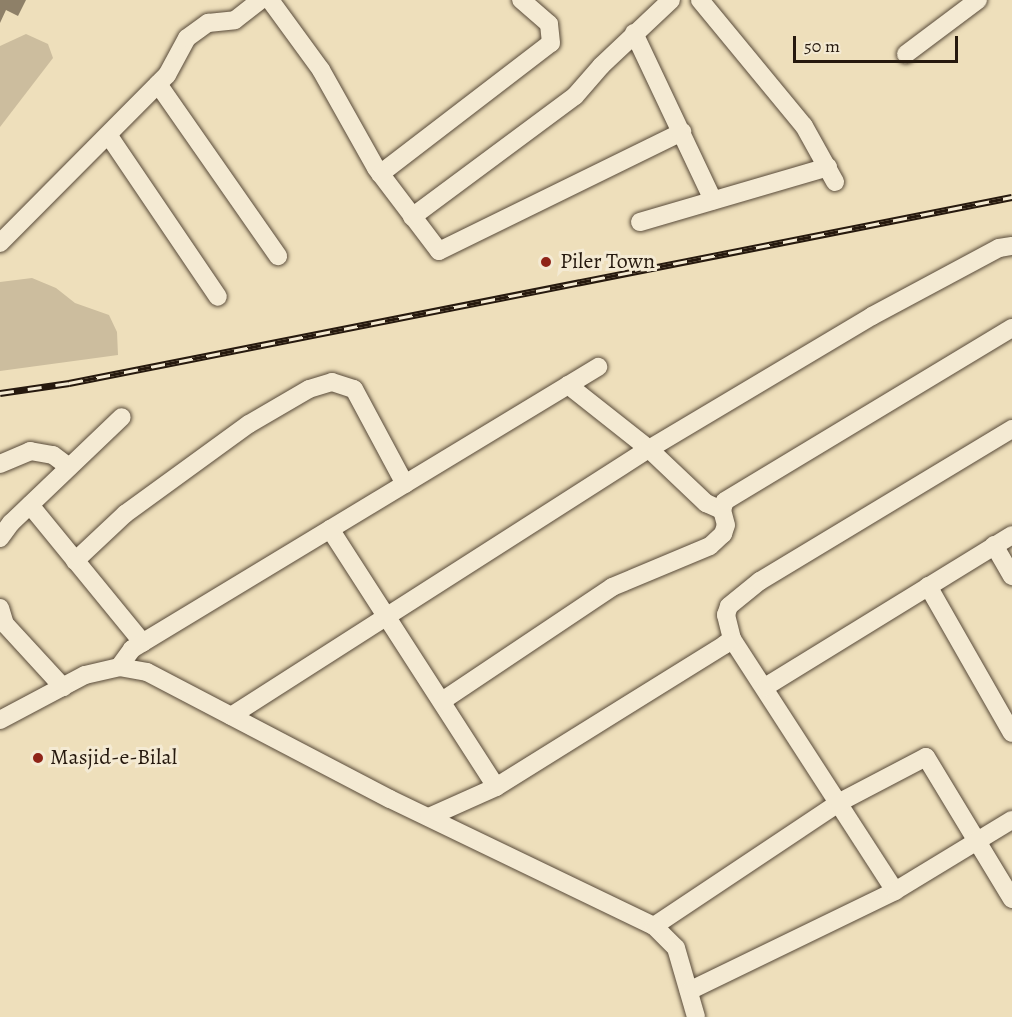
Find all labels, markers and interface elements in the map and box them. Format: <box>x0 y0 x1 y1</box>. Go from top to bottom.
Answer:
scale bar <box>796 24 961 62</box>
text: 50 m <box>804 34 840 58</box>
place label: Piler Town <box>560 249 655 275</box>
marker: Piler Town <box>537 253 555 271</box>
place label: Masjid-e-Bilal <box>50 745 177 771</box>
marker: Masjid-e-Bilal <box>31 751 45 765</box>

